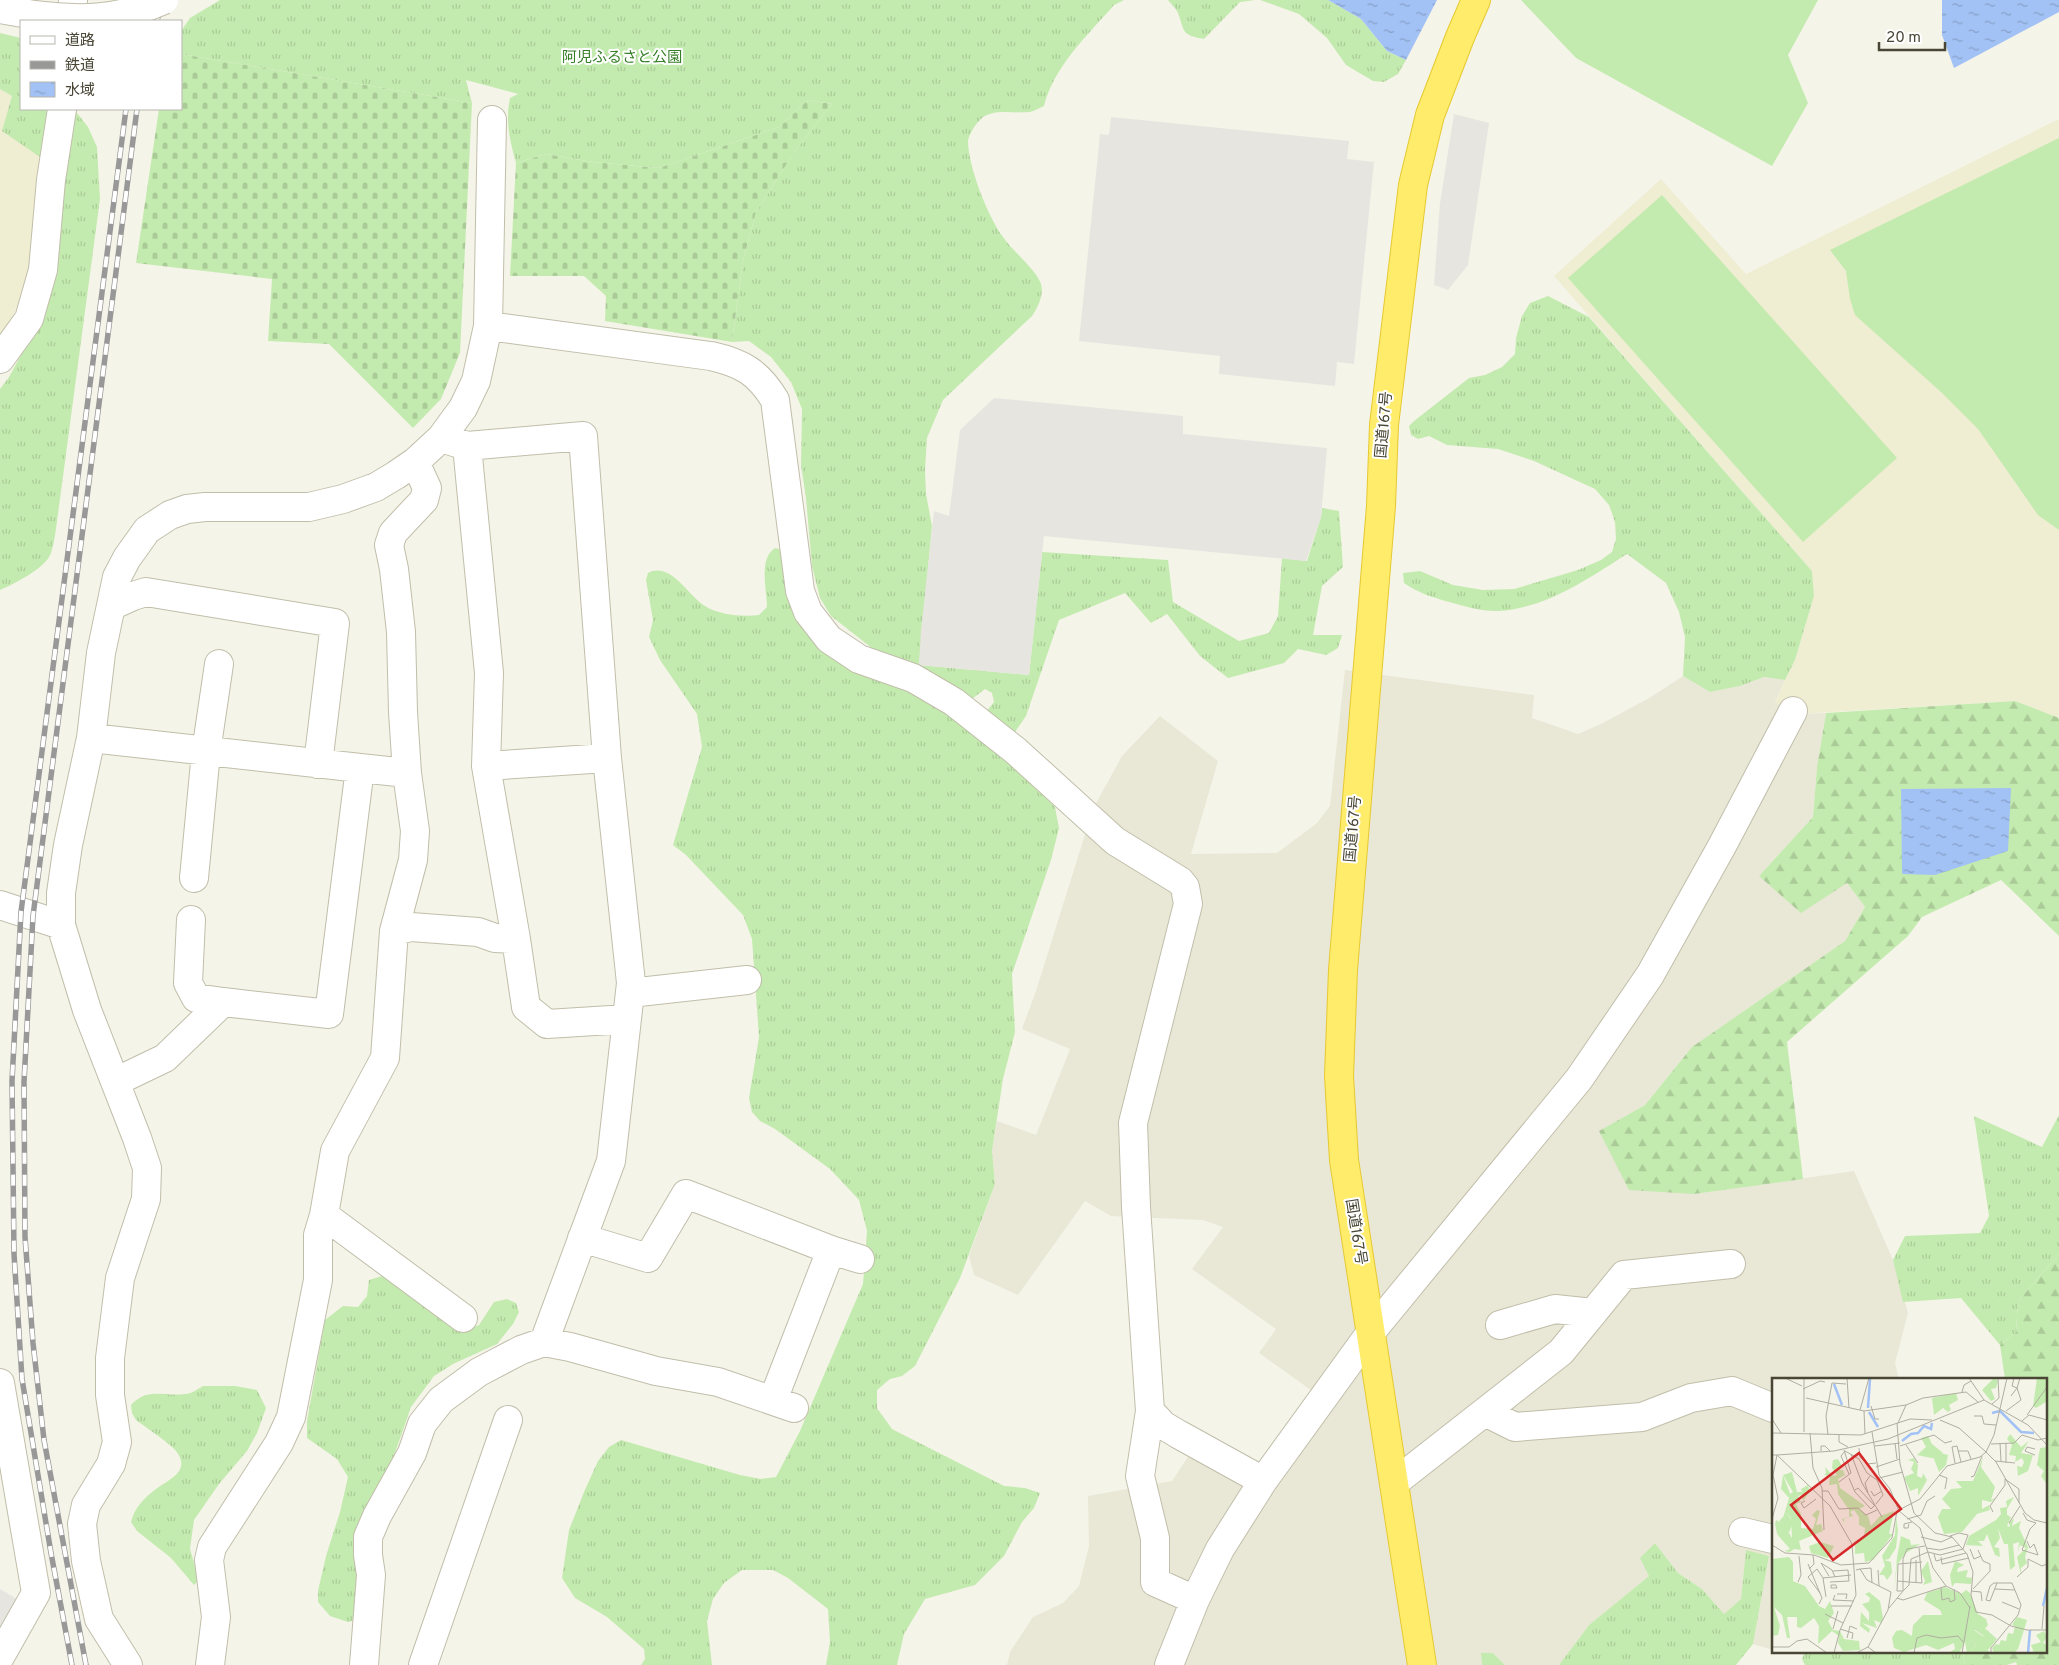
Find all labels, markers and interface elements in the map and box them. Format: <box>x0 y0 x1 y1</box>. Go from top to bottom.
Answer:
legend <box>20 20 182 110</box>
scale bar <box>1879 20 1945 52</box>
text: 20 m <box>1886 29 1921 48</box>
text: 道路 <box>65 32 95 51</box>
park label: 阿児ふるさと公園 <box>562 49 682 68</box>
text: 鉄道 <box>65 57 95 76</box>
text: 水域 <box>65 82 95 101</box>
street label: 国道167号 <box>1373 391 1397 459</box>
street label: 国道167号 <box>1342 795 1366 863</box>
street label: 国道167号 <box>1340 1197 1370 1267</box>
inset map <box>1772 1378 2046 1652</box>

